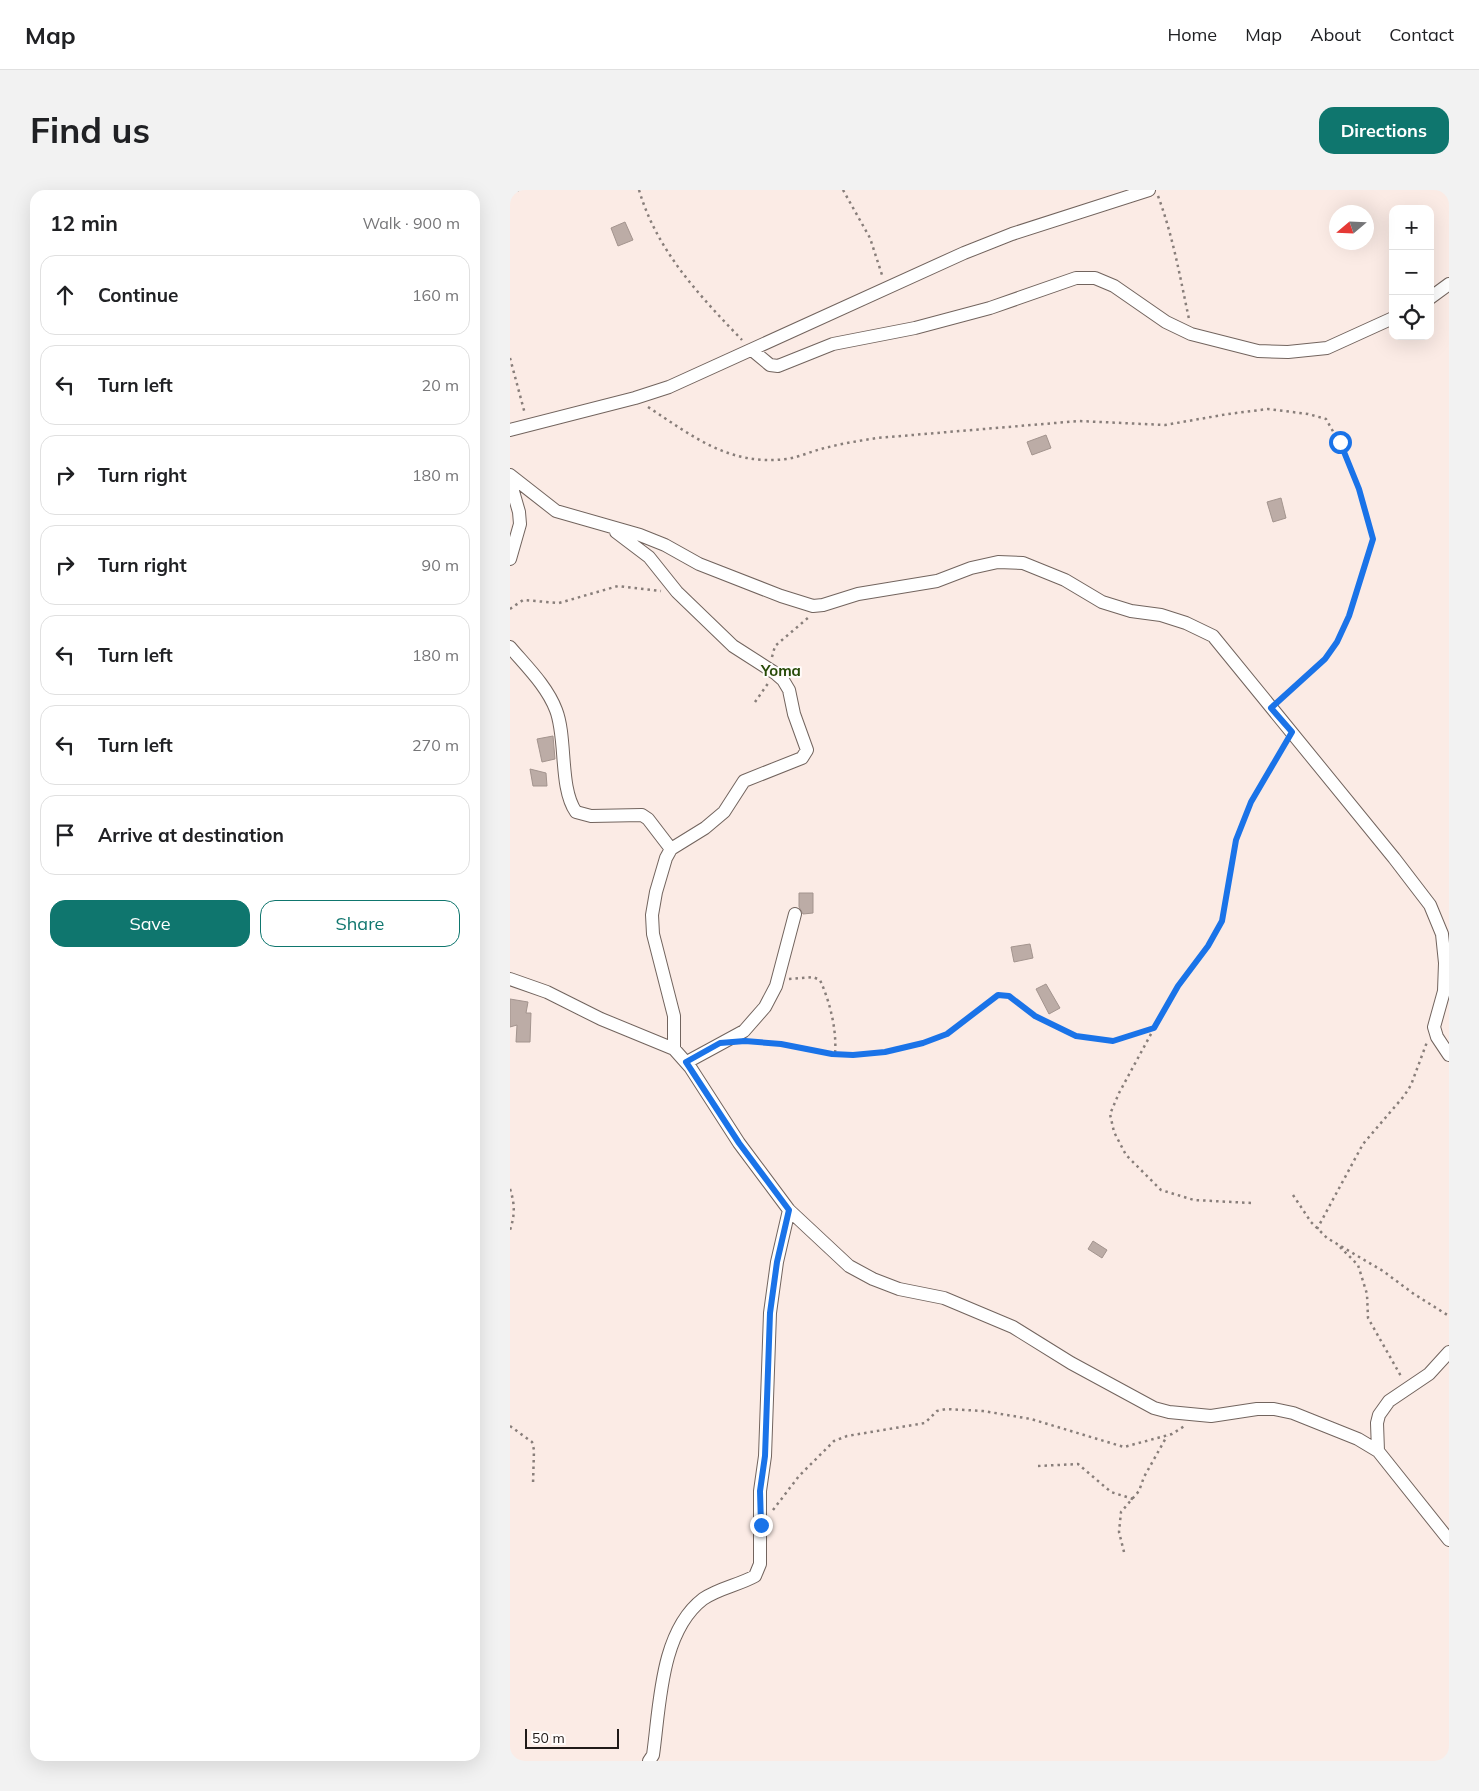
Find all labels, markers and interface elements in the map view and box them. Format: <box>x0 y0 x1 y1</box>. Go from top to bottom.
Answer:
text: Map <box>25 20 76 50</box>
text: Home <box>1167 23 1217 46</box>
text: Map <box>1245 23 1282 46</box>
text: About <box>1310 23 1361 46</box>
text: Contact <box>1389 23 1454 46</box>
button: Directions <box>1319 107 1449 154</box>
text: Find us <box>30 108 150 152</box>
north arrow <box>1329 205 1374 250</box>
map controls <box>1389 205 1434 340</box>
button: + <box>1389 205 1434 250</box>
text: 12 min <box>50 210 118 236</box>
text: Walk · 900 m <box>362 213 460 233</box>
button: − <box>1389 250 1434 295</box>
icon: ahead <box>51 281 79 309</box>
text: Continue <box>98 283 178 307</box>
text: 160 m <box>412 285 459 305</box>
button: locate <box>1389 295 1434 340</box>
icon: left <box>51 371 79 399</box>
text: Turn left <box>98 373 173 397</box>
text: 20 m <box>422 375 459 395</box>
route start <box>1329 431 1352 454</box>
icon: right <box>51 461 79 489</box>
text: Turn right <box>98 463 187 487</box>
text: 180 m <box>412 465 459 485</box>
icon: right <box>51 551 79 579</box>
text: Turn right <box>98 553 187 577</box>
text: 90 m <box>422 555 459 575</box>
icon: left <box>51 641 79 669</box>
text: Turn left <box>98 643 173 667</box>
text: 180 m <box>412 645 459 665</box>
district label: Yoma <box>760 661 801 680</box>
icon: left <box>51 731 79 759</box>
text: Turn left <box>98 733 173 757</box>
text: 270 m <box>412 735 459 755</box>
icon: arrive <box>51 821 79 849</box>
text: Arrive at destination <box>98 823 284 847</box>
button: Save <box>50 900 250 947</box>
button: Share <box>260 900 460 947</box>
route end <box>750 1514 773 1537</box>
scale bar <box>525 1726 619 1749</box>
text: 50 m <box>532 1729 565 1747</box>

